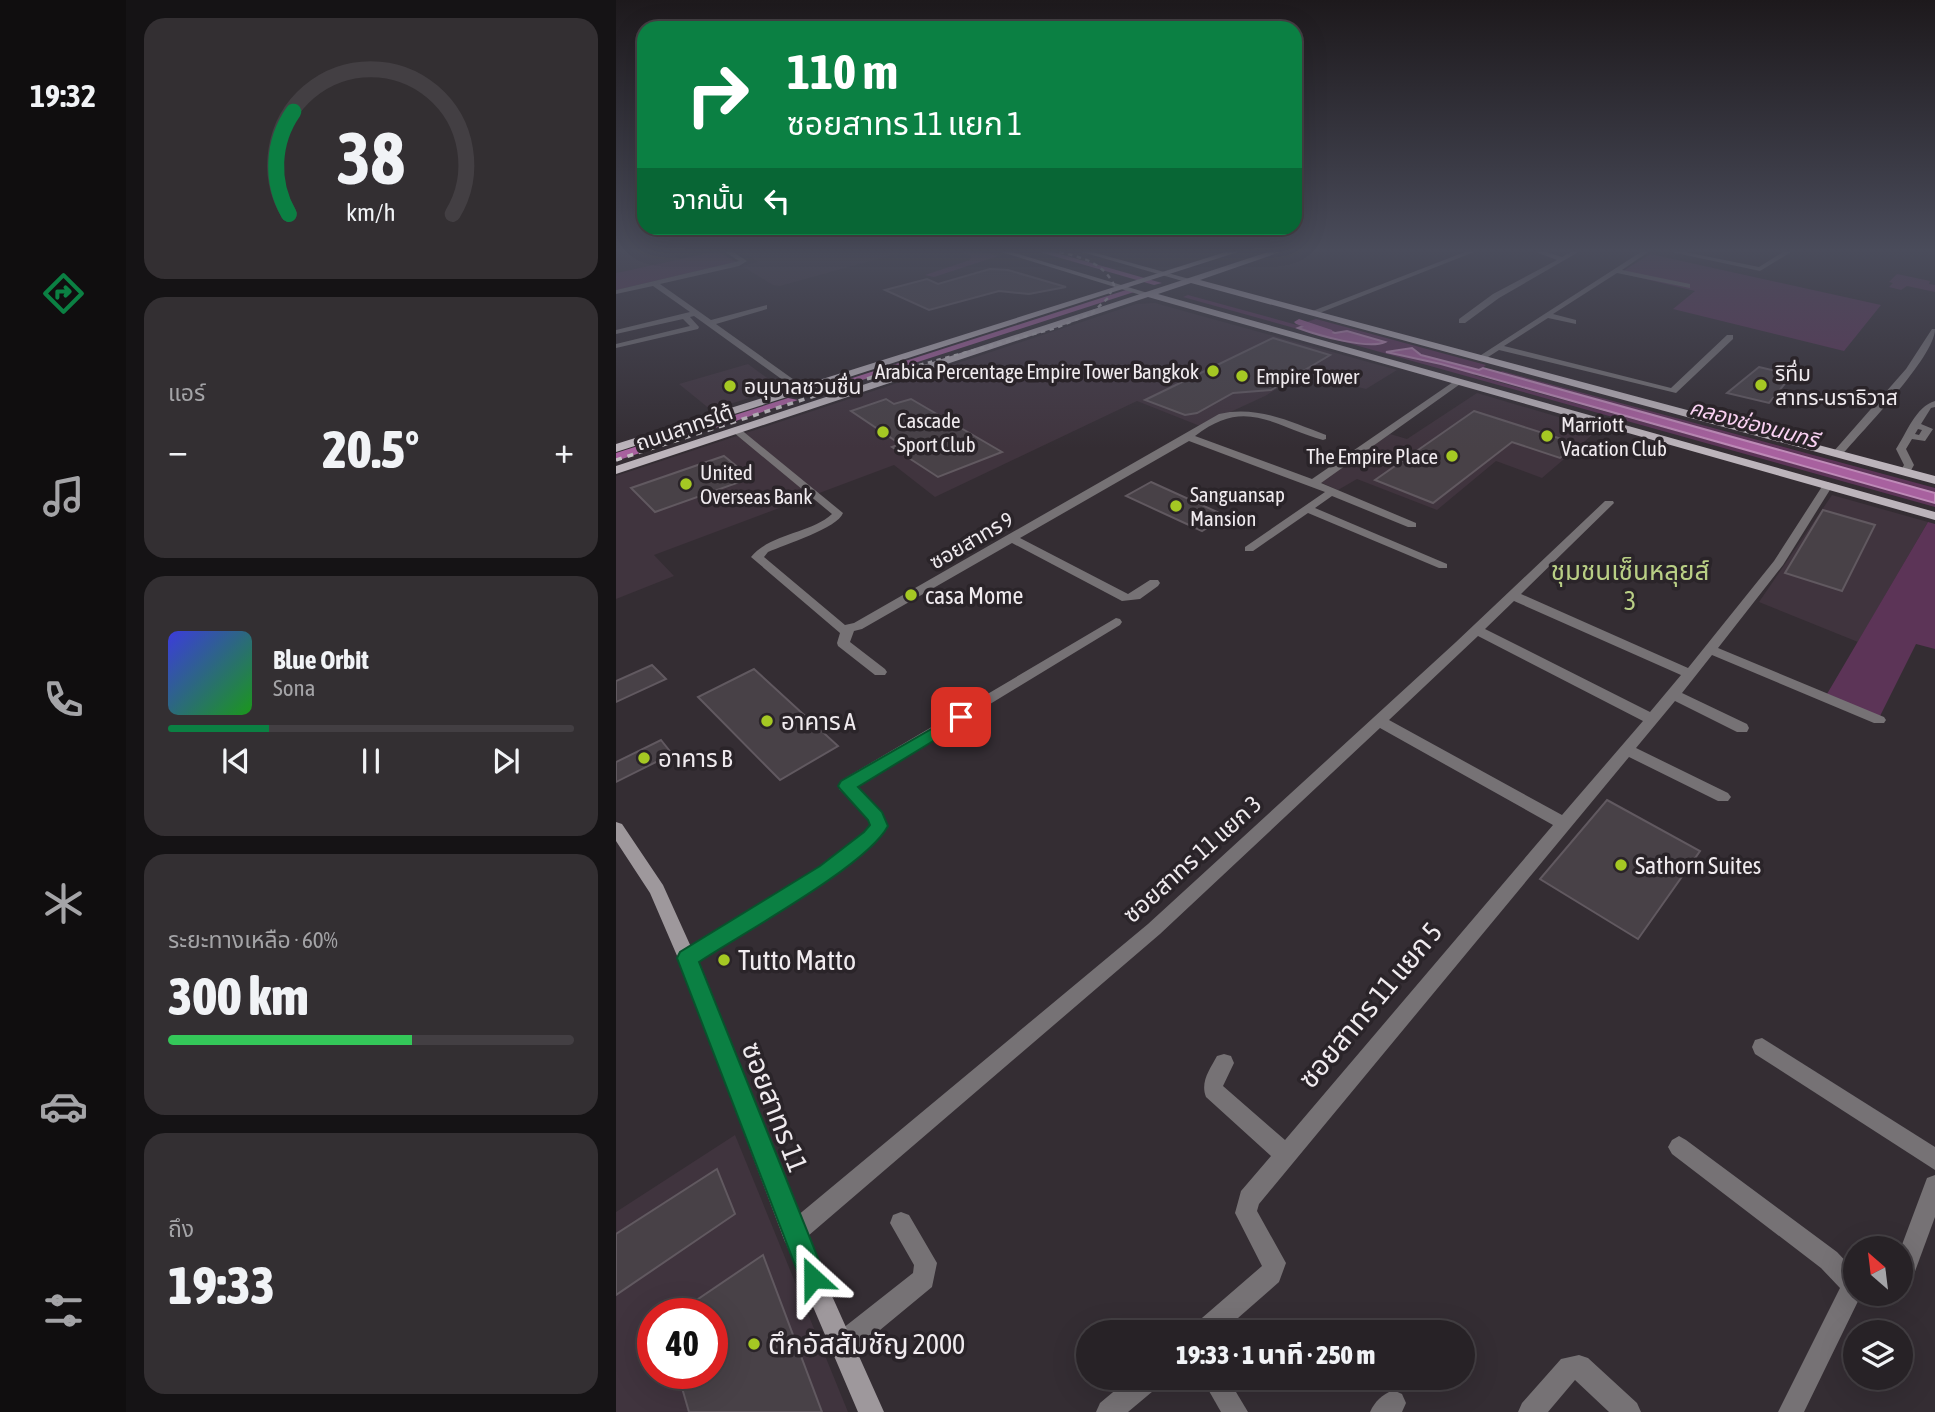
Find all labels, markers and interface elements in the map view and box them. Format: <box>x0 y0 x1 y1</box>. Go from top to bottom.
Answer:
text: 110 m <box>787 43 898 99</box>
icon: right <box>672 49 763 140</box>
text: 19:32 <box>30 77 96 114</box>
text: ซอยสาทร 11 แยก 1 <box>787 105 1022 142</box>
text: 38 <box>337 117 405 200</box>
icon: left <box>758 182 796 220</box>
text: จากนั้น <box>672 185 744 215</box>
text: km/h <box>346 198 396 226</box>
icon: directions <box>39 269 88 318</box>
place label: Arabica Percentage Empire Tower Bangkok <box>875 359 1199 383</box>
place label: ริทึ่ม สาทร-นราธิวาส <box>1775 359 1898 409</box>
marker: Arabica Percentage Empire Tower Bangkok <box>1205 363 1221 379</box>
place label: Empire Tower <box>1256 364 1360 388</box>
marker: Empire Tower <box>1234 368 1250 384</box>
place label: อนุบาลชวนชื่น <box>744 372 861 400</box>
marker: ริทึ่ม สาทร-นราธิวาส <box>1753 377 1769 393</box>
marker: อนุบาลชวนชื่น <box>722 378 738 394</box>
text: แอร์ <box>168 380 205 406</box>
water label: คลองช่องนนทรี <box>1687 394 1825 453</box>
street label: ถนนสาทรใต้ <box>632 399 736 455</box>
place label: Cascade Sport Club <box>897 408 976 456</box>
place label: Marriott Vacation Club <box>1561 412 1667 460</box>
text: 20.5° <box>323 419 419 479</box>
marker: Cascade Sport Club <box>875 424 891 440</box>
text: − <box>168 428 188 471</box>
text: + <box>554 428 574 471</box>
marker: Marriott Vacation Club <box>1539 428 1555 444</box>
place label: The Empire Place <box>1306 444 1438 468</box>
marker: The Empire Place <box>1444 448 1460 464</box>
place label: United Overseas Bank <box>700 460 813 508</box>
icon: music <box>39 472 88 521</box>
marker: United Overseas Bank <box>678 476 694 492</box>
place label: Sanguansap Mansion <box>1190 482 1285 530</box>
marker: Sanguansap Mansion <box>1168 498 1184 514</box>
street label: ซอยสาทร 9 <box>925 506 1017 574</box>
district label: ชุมชนเซ็นหลุยส์ 3 <box>1551 556 1710 616</box>
place label: casa Mome <box>925 582 1024 609</box>
marker: casa Mome <box>903 587 919 603</box>
text: Blue Orbit <box>273 645 369 675</box>
icon: phone <box>39 675 88 724</box>
text: Sona <box>273 675 315 701</box>
pin <box>931 687 991 747</box>
icon: arrive <box>942 698 980 736</box>
place label: อาคาร A <box>781 708 856 735</box>
marker: อาคาร A <box>759 713 775 729</box>
icon: previous <box>217 742 255 780</box>
icon: pause <box>352 742 390 780</box>
icon: next <box>487 742 525 780</box>
place label: อาคาร B <box>658 745 733 772</box>
marker: อาคาร B <box>636 750 652 766</box>
street label: ซอยสาทร 11 แยก 3 <box>1117 790 1267 928</box>
place label: Sathorn Suites <box>1635 852 1761 879</box>
marker: Sathorn Suites <box>1613 857 1629 873</box>
icon: climate <box>39 879 88 928</box>
street label: ซอยสาทร 11 แยก 5 <box>1292 916 1448 1094</box>
text: ระยะทางเหลือ · 60% <box>168 927 338 953</box>
place label: Tutto Matto <box>738 944 856 976</box>
marker: Tutto Matto <box>716 952 732 968</box>
text: 300 km <box>168 966 309 1026</box>
street label: ซอยสาทร 11 <box>736 1038 814 1176</box>
icon: car <box>39 1082 88 1131</box>
text: ถึง <box>168 1216 194 1242</box>
north arrow <box>1843 1236 1913 1306</box>
map controls <box>1843 1236 1913 1390</box>
position arrow <box>776 1241 850 1315</box>
text: 19:33 <box>168 1255 275 1315</box>
icon: filters <box>39 1286 88 1335</box>
speed limit sign: 40 <box>637 1298 728 1389</box>
button: layers <box>1843 1320 1913 1390</box>
place label: ตึกอัสสัมชัญ 2000 <box>768 1328 965 1360</box>
marker: ตึกอัสสัมชัญ 2000 <box>746 1336 762 1352</box>
text: 19:33 · 1 นาที · 250 m <box>1176 1340 1375 1370</box>

